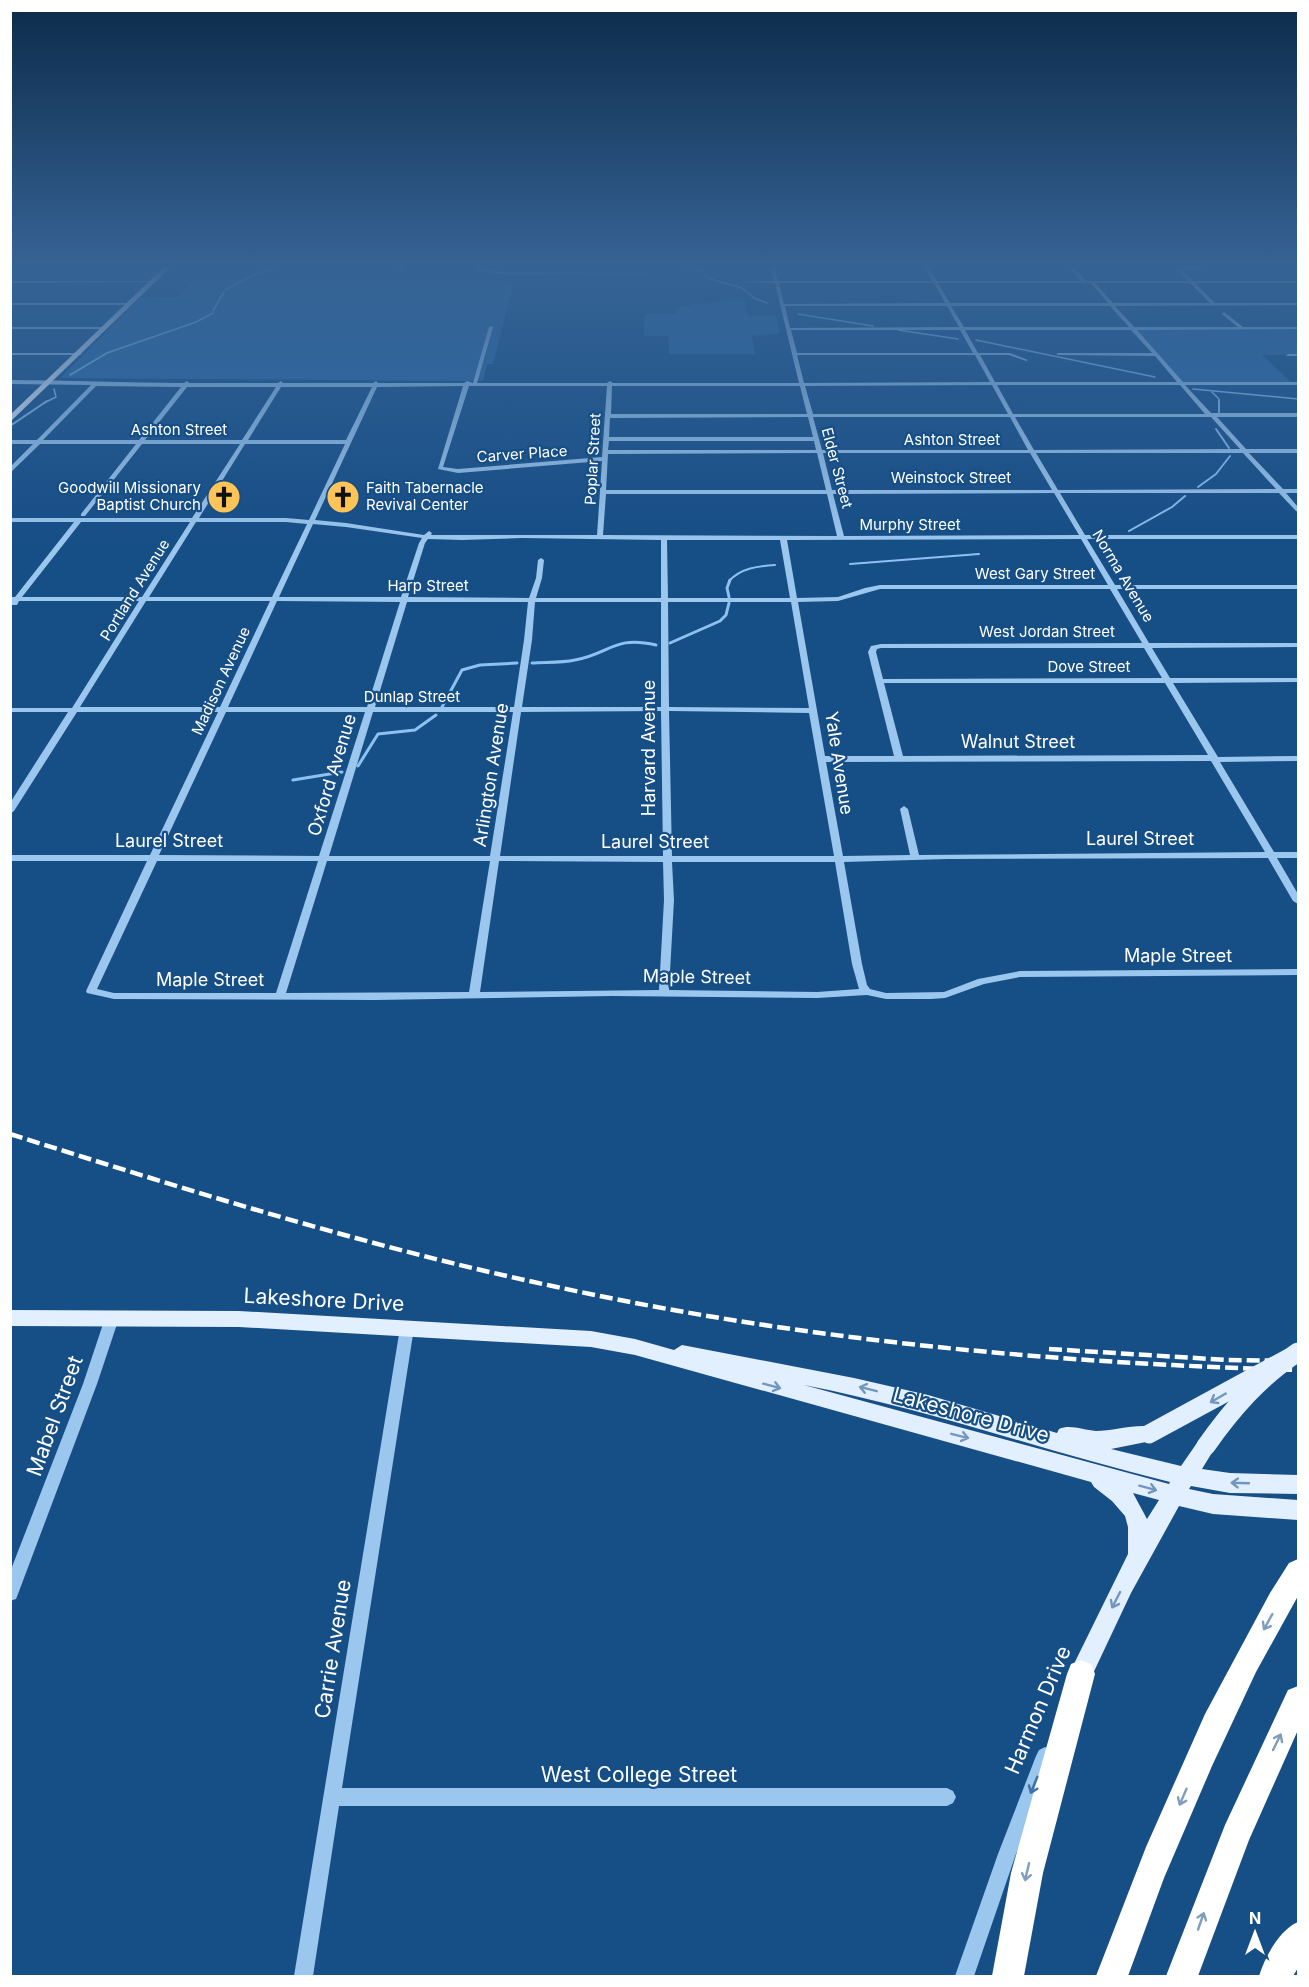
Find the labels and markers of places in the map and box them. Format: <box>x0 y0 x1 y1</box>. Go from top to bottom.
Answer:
place label: Goodwill Missionary Baptist Church <box>58 478 202 514</box>
place label: Faith Tabernacle Revival Center <box>366 478 484 514</box>
church icon: Goodwill Missionary Baptist Church <box>206 479 242 515</box>
church icon: Faith Tabernacle Revival Center <box>325 479 361 515</box>

